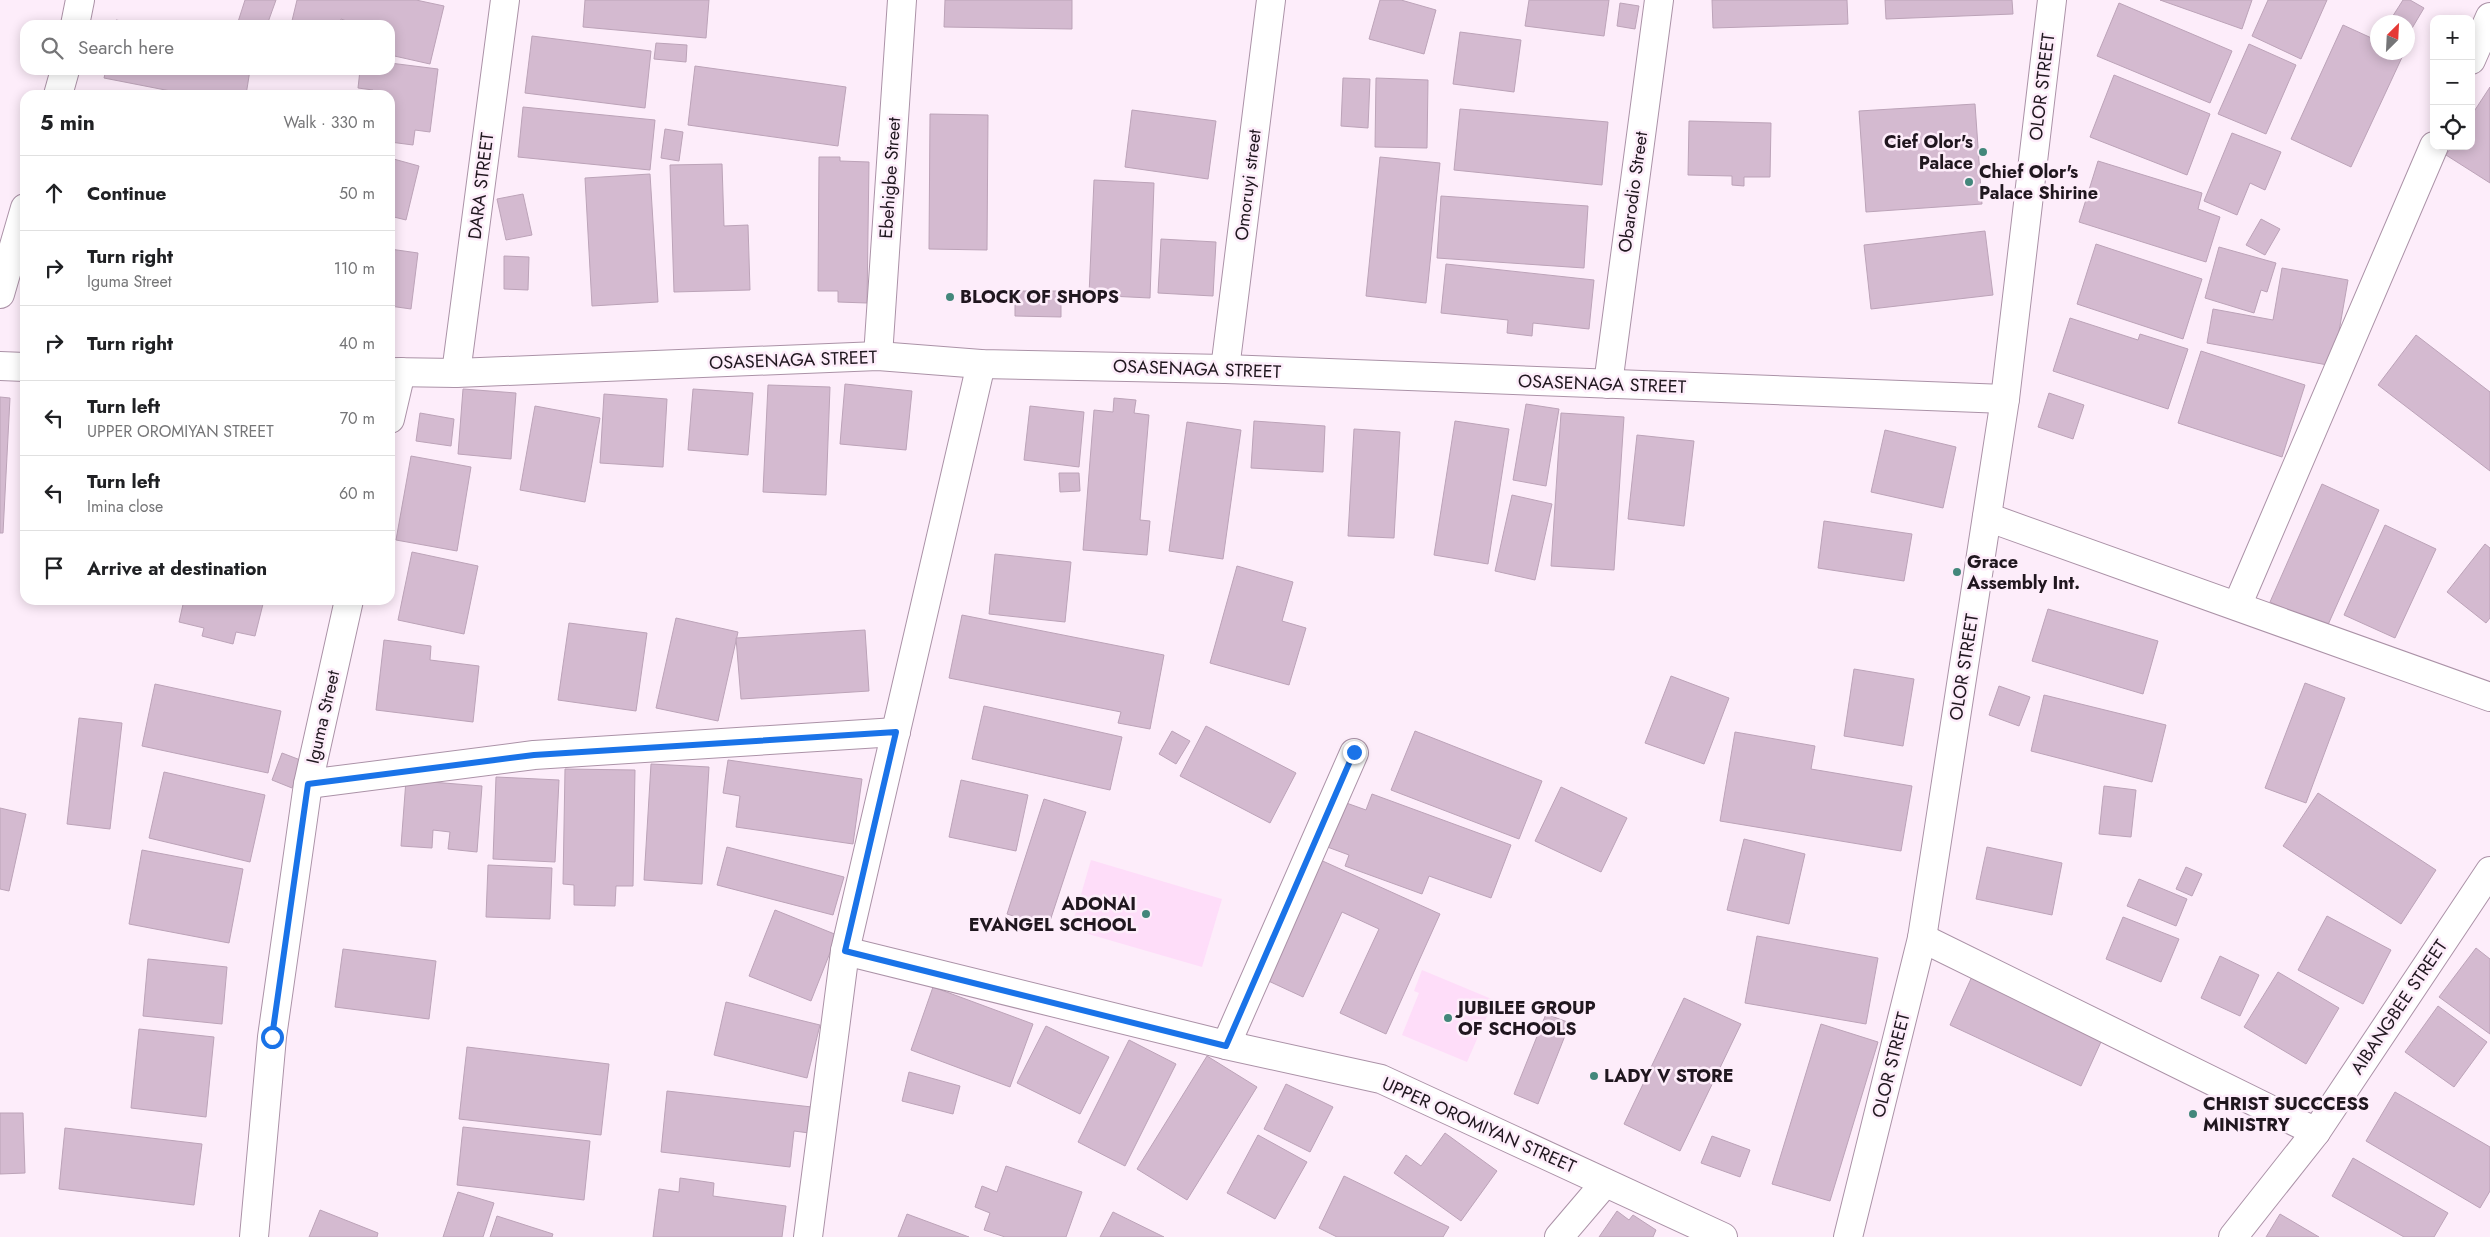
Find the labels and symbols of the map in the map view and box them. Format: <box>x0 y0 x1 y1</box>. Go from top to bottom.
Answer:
north arrow <box>2370 15 2415 60</box>
street label: OLOR STREET <box>2023 31 2062 142</box>
street label: Ebehigbe Street <box>873 116 907 240</box>
street label: Omoruyi street <box>1228 127 1268 242</box>
street label: Obarodio Street <box>1612 129 1654 254</box>
place label: Cief Olor's Palace <box>1884 129 1973 176</box>
street label: DARA STREET <box>462 130 501 241</box>
marker: Cief Olor's Palace <box>1977 146 1989 158</box>
place label: Chief Olor's Palace Shirine <box>1979 159 2098 206</box>
marker: Chief Olor's Palace Shirine <box>1963 176 1975 188</box>
place label: BLOCK OF SHOPS <box>960 284 1119 310</box>
marker: BLOCK OF SHOPS <box>944 291 956 303</box>
street label: OSASENAGA STREET <box>708 344 878 376</box>
street label: OSASENAGA STREET <box>1112 353 1282 385</box>
street label: OSASENAGA STREET <box>1517 368 1687 400</box>
place label: Grace Assembly Int. <box>1966 549 2080 596</box>
marker: Grace Assembly Int. <box>1951 566 1963 578</box>
street label: OLOR STREET <box>1943 611 1985 722</box>
street label: Iguma Street <box>300 667 347 766</box>
route end <box>1343 741 1366 764</box>
place label: ADONAI EVANGEL SCHOOL <box>969 891 1136 938</box>
marker: ADONAI EVANGEL SCHOOL <box>1140 908 1152 920</box>
street label: AIBANGBEE STREET <box>2344 934 2454 1080</box>
place label: JUBILEE GROUP OF SCHOOLS <box>1455 995 1596 1042</box>
street label: OLOR STREET <box>1865 1009 1917 1121</box>
marker: JUBILEE GROUP OF SCHOOLS <box>1442 1012 1454 1024</box>
route start <box>261 1026 284 1049</box>
place label: LADY V STORE <box>1604 1063 1734 1089</box>
street label: UPPER OROMIYAN STREET <box>1378 1070 1581 1180</box>
marker: LADY V STORE <box>1588 1070 1600 1082</box>
place label: CHRIST SUCCCESS MINISTRY <box>2203 1091 2369 1138</box>
marker: CHRIST SUCCCESS MINISTRY <box>2187 1108 2199 1120</box>

